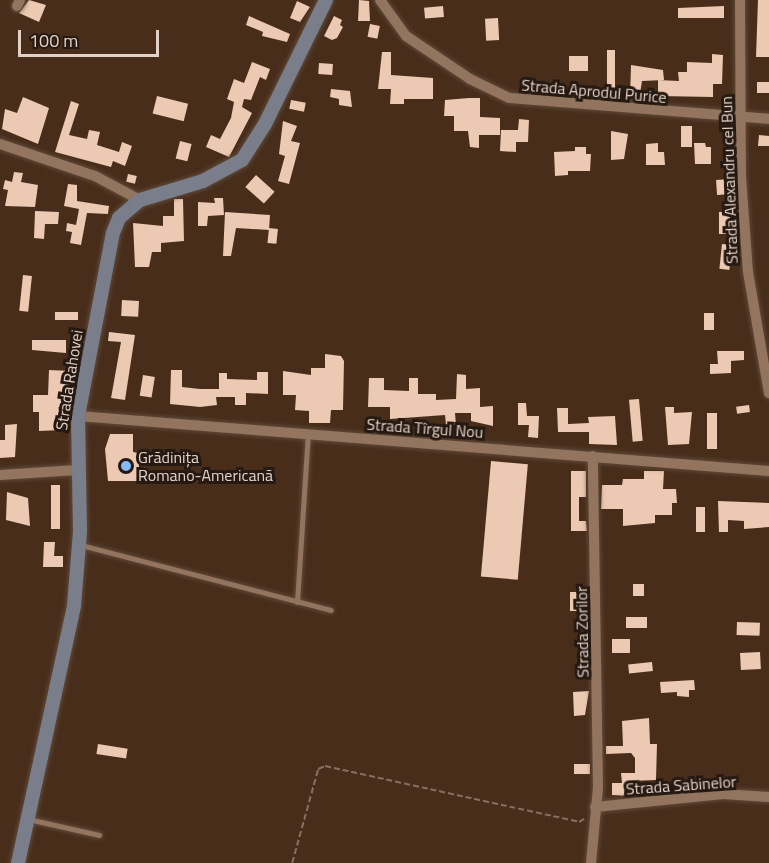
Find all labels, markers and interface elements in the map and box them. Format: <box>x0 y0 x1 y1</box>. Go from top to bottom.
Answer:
scale bar <box>21 18 162 56</box>
text: 100 m <box>29 27 78 54</box>
street label: Strada Aprodul Purice <box>521 75 667 107</box>
street label: Strada Alexandru cel Bun <box>716 96 742 264</box>
street label: Strada Rahovei <box>52 328 86 432</box>
street label: Strada Tîrgul Nou <box>366 414 484 442</box>
place label: Grădinița Romano-Americană <box>138 447 273 485</box>
marker: Grădinița Romano-Americană <box>119 459 133 473</box>
street label: Strada Zorilor <box>572 586 592 678</box>
street label: Strada Sabinelor <box>625 772 737 798</box>

